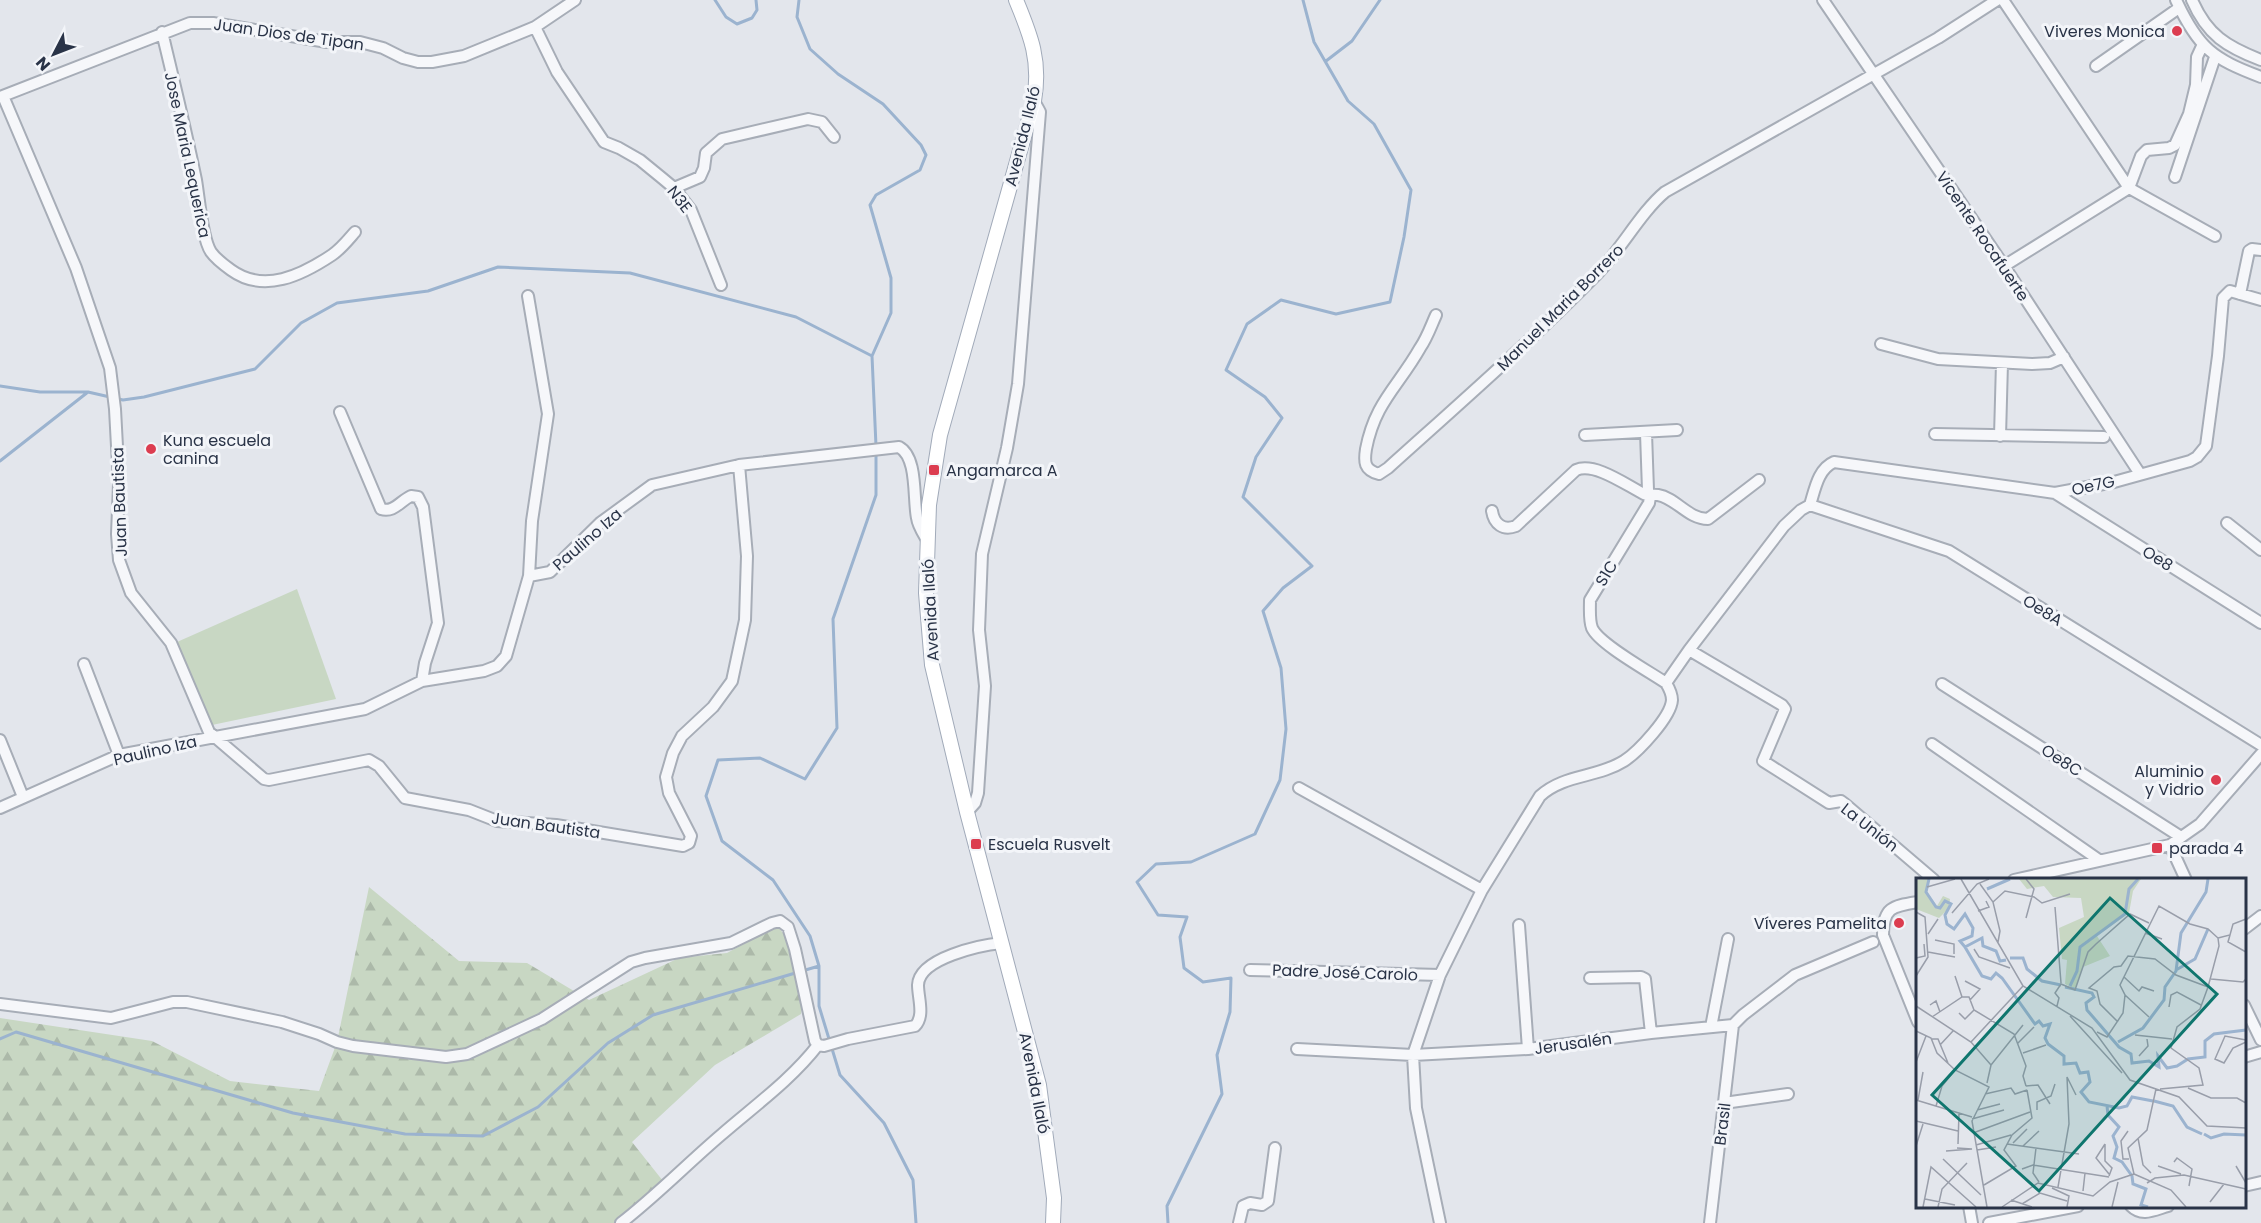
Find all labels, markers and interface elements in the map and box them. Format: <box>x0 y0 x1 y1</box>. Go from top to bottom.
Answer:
street label: Juan Dios de Tipan <box>212 13 366 56</box>
place label: Viveres Monica <box>2044 20 2165 43</box>
north arrow <box>24 24 84 84</box>
marker: Viveres Monica <box>2170 24 2184 38</box>
text: N <box>31 52 56 76</box>
street label: Jose Maria Lequerica <box>159 70 216 240</box>
street label: Avenida Ilaló <box>999 84 1046 189</box>
street label: Vicente Rocafuerte <box>1930 167 2035 306</box>
street label: N3E <box>662 181 698 218</box>
street label: Manuel Maria Borrero <box>1492 239 1629 376</box>
place label: Kuna escuela canina <box>163 429 271 470</box>
marker: Kuna escuela canina <box>144 442 158 456</box>
street label: Juan Bautista <box>106 447 133 557</box>
place label: Angamarca A <box>946 459 1058 482</box>
marker: Angamarca A <box>927 463 941 477</box>
street label: Oe7G <box>2069 470 2117 501</box>
street label: Paulino Iza <box>548 503 627 576</box>
street label: Oe8 <box>2138 540 2178 577</box>
street label: S1C <box>1590 556 1623 591</box>
street label: Avenida Ilaló <box>916 558 945 662</box>
street label: Oe8A <box>2018 589 2067 632</box>
street label: Paulino Iza <box>111 730 199 771</box>
street label: Oe8C <box>2037 739 2087 782</box>
place label: Aluminio y Vidrio <box>2134 760 2204 801</box>
marker: Aluminio y Vidrio <box>2209 773 2223 787</box>
street label: La Unión <box>1836 798 1903 857</box>
street label: Juan Bautista <box>490 806 602 845</box>
place label: Escuela Rusvelt <box>988 833 1111 856</box>
marker: Escuela Rusvelt <box>969 837 983 851</box>
place label: parada 4 <box>2169 837 2243 860</box>
marker: parada 4 <box>2150 841 2164 855</box>
inset map <box>1916 878 2246 1208</box>
place label: Víveres Pamelita <box>1754 912 1887 935</box>
marker: Víveres Pamelita <box>1892 916 1906 930</box>
street label: Padre José Carolo <box>1272 958 1418 987</box>
street label: Jerusalén <box>1533 1027 1613 1060</box>
street label: Avenida Ilaló <box>1013 1031 1056 1136</box>
street label: Brasil <box>1708 1101 1737 1147</box>

